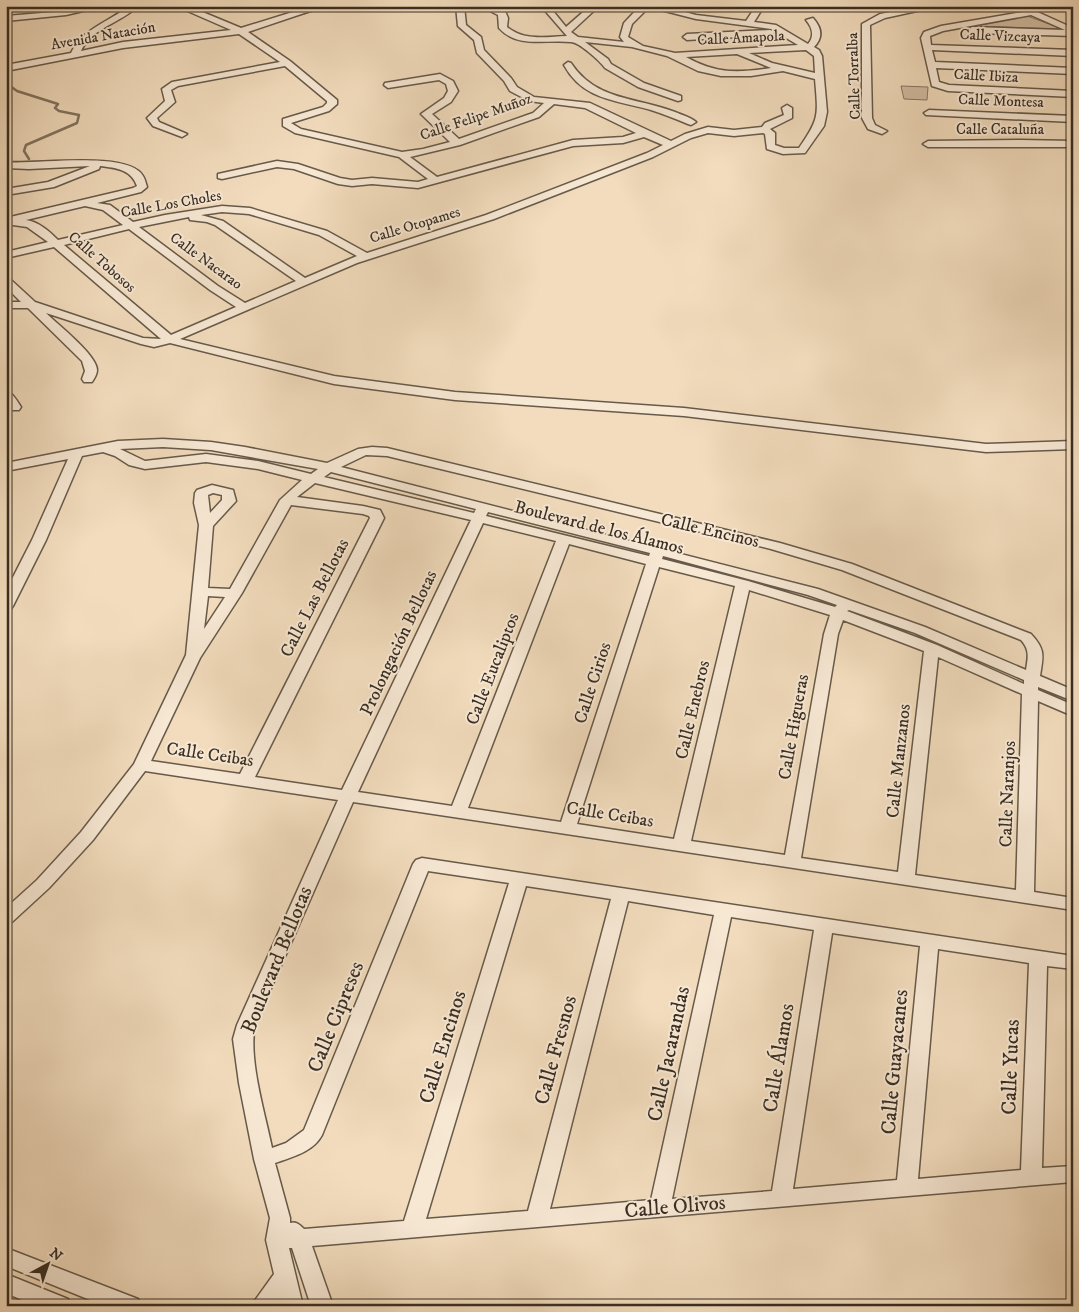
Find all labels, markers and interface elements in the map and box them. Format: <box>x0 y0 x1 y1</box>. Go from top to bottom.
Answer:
street label: Avenida Natación <box>49 17 157 55</box>
street label: Calle Vizcaya <box>959 25 1041 47</box>
street label: Calle Amapola <box>697 26 786 50</box>
street label: Calle Torralba <box>843 31 865 120</box>
street label: Calle Ibiza <box>953 65 1019 87</box>
street label: Calle Felipe Muñoz <box>417 89 535 145</box>
street label: Calle Montesa <box>958 90 1045 112</box>
street label: Calle Cataluña <box>956 120 1045 139</box>
street label: Calle Los Choles <box>119 186 223 222</box>
street label: Calle Otopames <box>367 202 463 248</box>
street label: Calle Tobosos <box>64 227 140 297</box>
street label: Calle Nacarao <box>166 228 246 294</box>
street label: Boulevard de los Álamos <box>512 495 686 560</box>
street label: Calle Encinos <box>659 509 761 553</box>
street label: Calle Las Bellotas <box>276 535 354 661</box>
street label: Prolongación Bellotas <box>356 567 442 719</box>
street label: Calle Eucaliptos <box>462 610 524 728</box>
street label: Calle Cirios <box>570 640 616 726</box>
street label: Calle Enebros <box>671 658 715 762</box>
street label: Calle Higueras <box>774 673 814 781</box>
street label: Calle Manzanos <box>882 703 916 819</box>
street label: Calle Ceibas <box>165 738 255 772</box>
street label: Calle Naranjos <box>995 740 1021 848</box>
street label: Calle Ceibas <box>565 797 655 833</box>
street label: Boulevard Bellotas <box>236 882 318 1038</box>
street label: Calle Cipreses <box>302 958 370 1076</box>
street label: Calle Jacarandas <box>642 984 696 1124</box>
street label: Calle Encinos <box>413 987 473 1107</box>
street label: Calle Guayacanes <box>876 988 914 1136</box>
street label: Calle Fresnos <box>529 992 583 1108</box>
street label: Calle Álamos <box>756 1001 800 1114</box>
street label: Calle Yucas <box>996 1019 1026 1115</box>
street label: Calle Olivos <box>623 1190 727 1224</box>
north arrow <box>22 1240 72 1290</box>
text: N <box>46 1244 66 1266</box>

